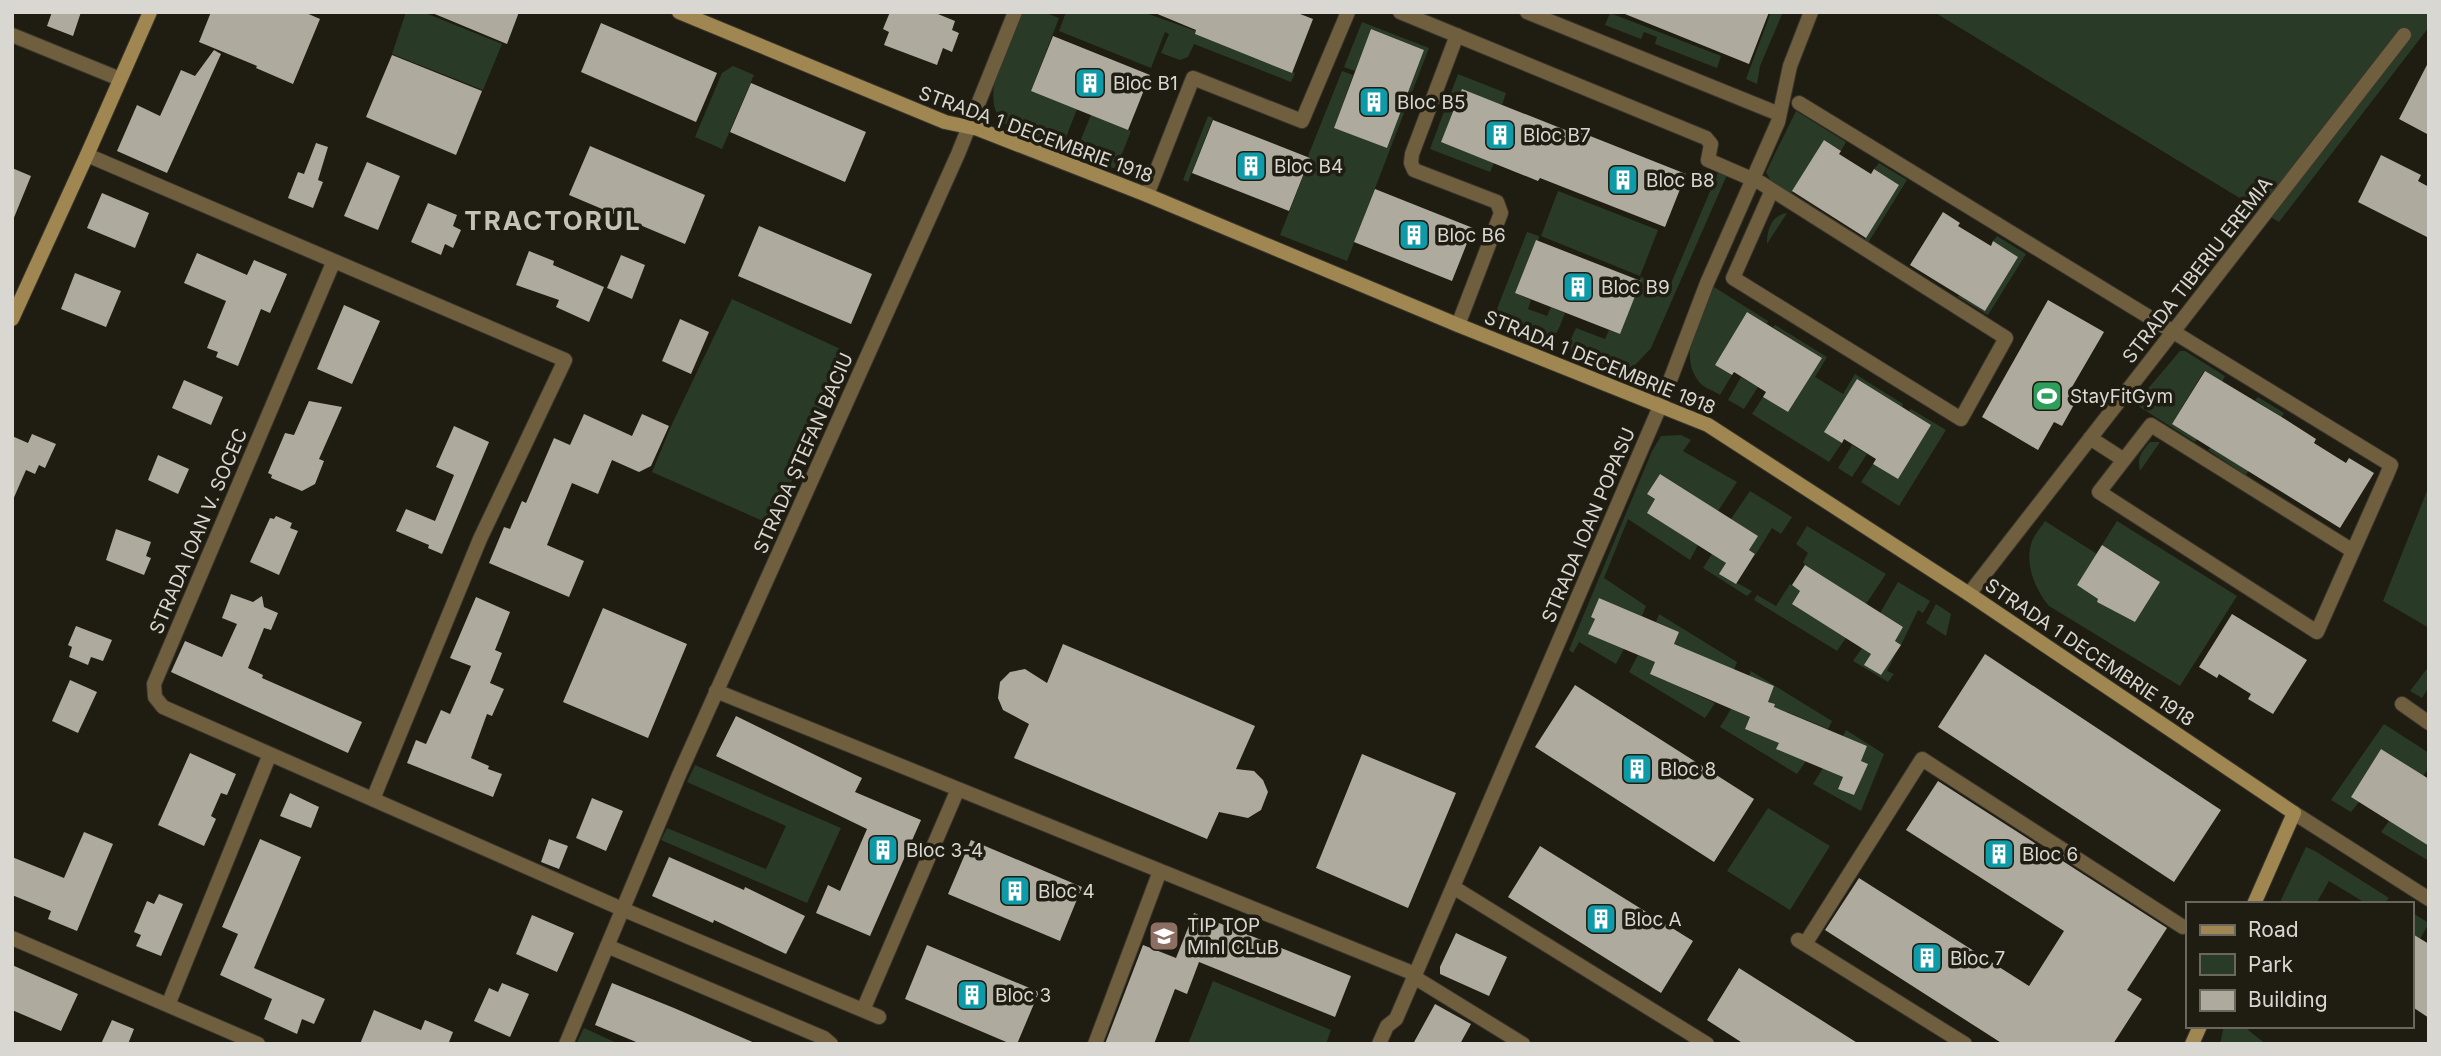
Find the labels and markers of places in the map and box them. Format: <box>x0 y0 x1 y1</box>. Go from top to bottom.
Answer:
building icon: Bloc B1 <box>1073 66 1107 100</box>
place label: Bloc B1 <box>1113 72 1178 95</box>
building icon: Bloc B5 <box>1357 85 1391 119</box>
place label: Bloc B5 <box>1397 91 1466 114</box>
building icon: Bloc B7 <box>1483 118 1517 152</box>
place label: Bloc B7 <box>1523 124 1591 147</box>
building icon: Bloc B4 <box>1234 149 1268 183</box>
place label: Bloc B4 <box>1274 155 1343 178</box>
building icon: Bloc B8 <box>1606 163 1640 197</box>
place label: Bloc B8 <box>1646 169 1715 192</box>
building icon: Bloc B6 <box>1397 218 1431 252</box>
place label: Bloc B6 <box>1437 224 1506 247</box>
building icon: Bloc B9 <box>1561 270 1595 304</box>
place label: Bloc B9 <box>1601 276 1670 299</box>
sports icon: StayFitGym <box>2030 379 2064 413</box>
place label: StayFitGym <box>2070 385 2173 408</box>
building icon: Bloc 8 <box>1620 752 1654 786</box>
place label: Bloc 8 <box>1660 758 1716 781</box>
building icon: Bloc 3-4 <box>866 833 900 867</box>
building icon: Bloc 6 <box>1982 837 2016 871</box>
place label: Bloc 3-4 <box>906 839 983 862</box>
place label: Bloc 6 <box>2022 843 2078 866</box>
building icon: Bloc 4 <box>998 874 1032 908</box>
place label: Bloc 4 <box>1038 880 1095 903</box>
building icon: Bloc A <box>1584 902 1618 936</box>
place label: Bloc A <box>1624 908 1682 931</box>
place label: TIP TOP MInI CLuB <box>1187 914 1279 959</box>
school or university icon: TIP TOP MInI CLuB <box>1147 919 1181 953</box>
building icon: Bloc 7 <box>1910 941 1944 975</box>
place label: Bloc 7 <box>1950 947 2005 970</box>
building icon: Bloc 3 <box>955 978 989 1012</box>
place label: Bloc 3 <box>995 984 1051 1007</box>

